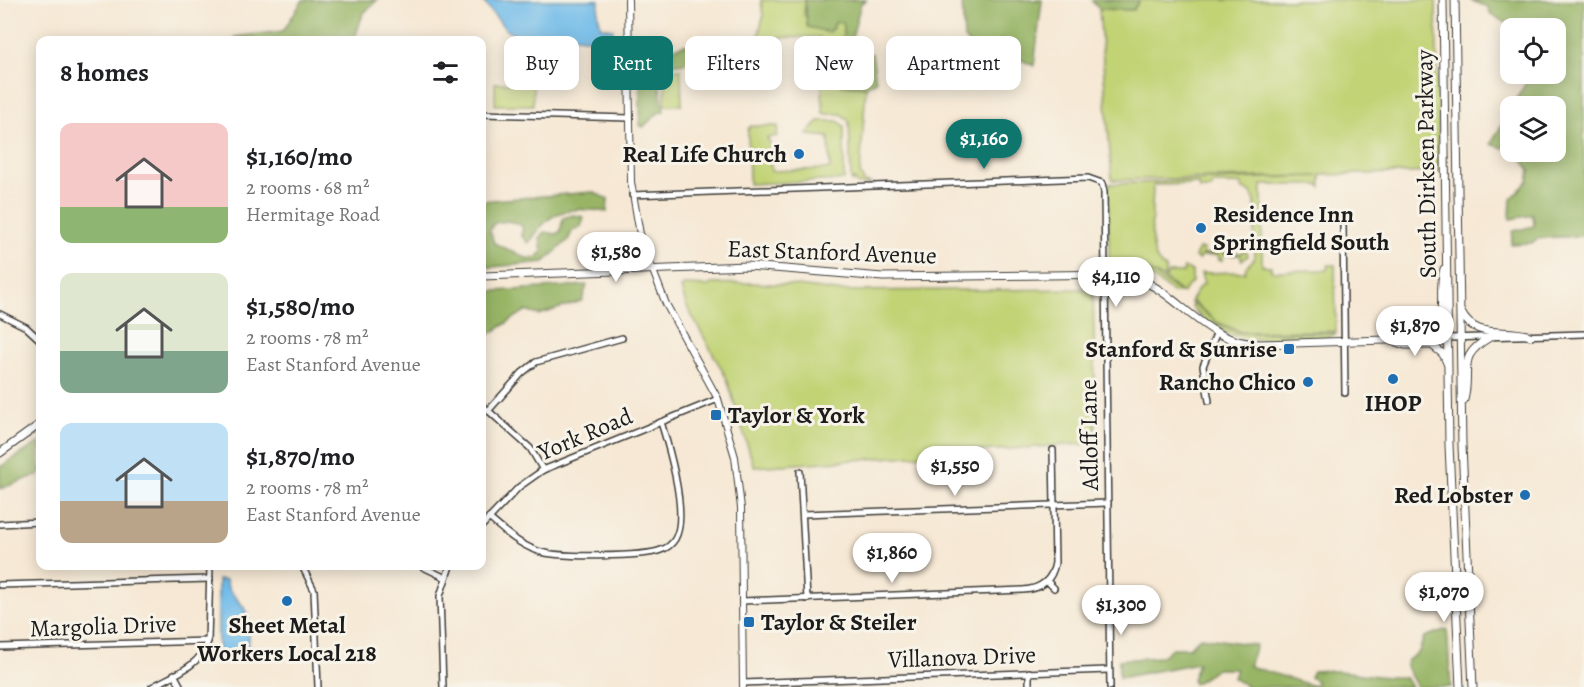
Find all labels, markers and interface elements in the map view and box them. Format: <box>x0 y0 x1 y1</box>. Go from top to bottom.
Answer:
map controls <box>1500 18 1566 162</box>
button: locate <box>1500 18 1566 84</box>
chip: Buy <box>504 36 579 90</box>
chip: Rent <box>591 36 673 90</box>
chip: Filters <box>685 36 782 90</box>
chip: New <box>794 36 874 90</box>
chip: Apartment <box>886 36 1021 90</box>
street label: South Dirksen Parkway <box>1408 49 1444 279</box>
text: 8 homes <box>60 55 149 90</box>
icon: filters <box>429 56 462 89</box>
button: layers <box>1500 96 1566 162</box>
pin: $1,160 <box>935 119 1033 170</box>
text: $1,160 <box>960 125 1008 152</box>
place label: Real Life Church <box>622 138 787 170</box>
text: $1,160/mo <box>246 139 353 174</box>
icon: home <box>108 147 180 219</box>
marker: Real Life Church <box>792 147 806 161</box>
text: 2 rooms · 68 m² <box>246 174 370 201</box>
place label: Residence Inn Springfield South <box>1213 198 1390 258</box>
text: Hermitage Road <box>246 201 380 228</box>
marker: Residence Inn Springfield South <box>1194 221 1208 235</box>
pin: $1,580 <box>567 232 665 283</box>
street label: East Stanford Avenue <box>727 232 937 272</box>
text: $1,580 <box>591 238 641 265</box>
pin: $4,110 <box>1067 257 1165 308</box>
text: $4,110 <box>1092 263 1140 290</box>
text: $1,580/mo <box>246 289 355 324</box>
icon: home <box>108 297 180 369</box>
pin: $1,870 <box>1366 306 1464 357</box>
text: $1,870 <box>1390 312 1440 339</box>
text: 2 rooms · 78 m² <box>246 324 369 351</box>
place label: Stanford & Sunrise <box>1085 333 1277 365</box>
marker: Stanford & Sunrise <box>1282 342 1296 356</box>
text: East Stanford Avenue <box>246 351 421 378</box>
place label: Rancho Chico <box>1159 366 1296 398</box>
marker: IHOP <box>1386 372 1400 386</box>
marker: Rancho Chico <box>1301 375 1315 389</box>
street label: Adloff Lane <box>1072 379 1106 492</box>
place label: IHOP <box>1365 387 1422 419</box>
place label: Taylor & York <box>728 399 865 431</box>
street label: York Road <box>532 400 637 469</box>
marker: Taylor & York <box>709 408 723 422</box>
text: $1,870/mo <box>246 439 355 474</box>
pin: $1,550 <box>906 446 1004 497</box>
icon: home <box>108 447 180 519</box>
text: $1,550 <box>931 452 980 479</box>
text: 2 rooms · 78 m² <box>246 474 369 501</box>
place label: Red Lobster <box>1394 479 1513 511</box>
marker: Red Lobster <box>1518 488 1532 502</box>
text: East Stanford Avenue <box>246 501 421 528</box>
pin: $1,860 <box>843 533 941 584</box>
text: $1,860 <box>867 539 917 566</box>
pin: $1,070 <box>1395 572 1493 623</box>
text: $1,070 <box>1419 578 1469 605</box>
pin: $1,300 <box>1072 585 1170 636</box>
text: $1,300 <box>1096 591 1146 618</box>
marker: Sheet Metal Workers Local 218 <box>280 594 294 608</box>
place label: Taylor & Steiler <box>761 606 917 638</box>
street label: Margolia Drive <box>29 607 177 645</box>
place label: Sheet Metal Workers Local 218 <box>196 609 377 669</box>
marker: Taylor & Steiler <box>742 615 756 629</box>
street label: Villanova Drive <box>886 638 1037 676</box>

